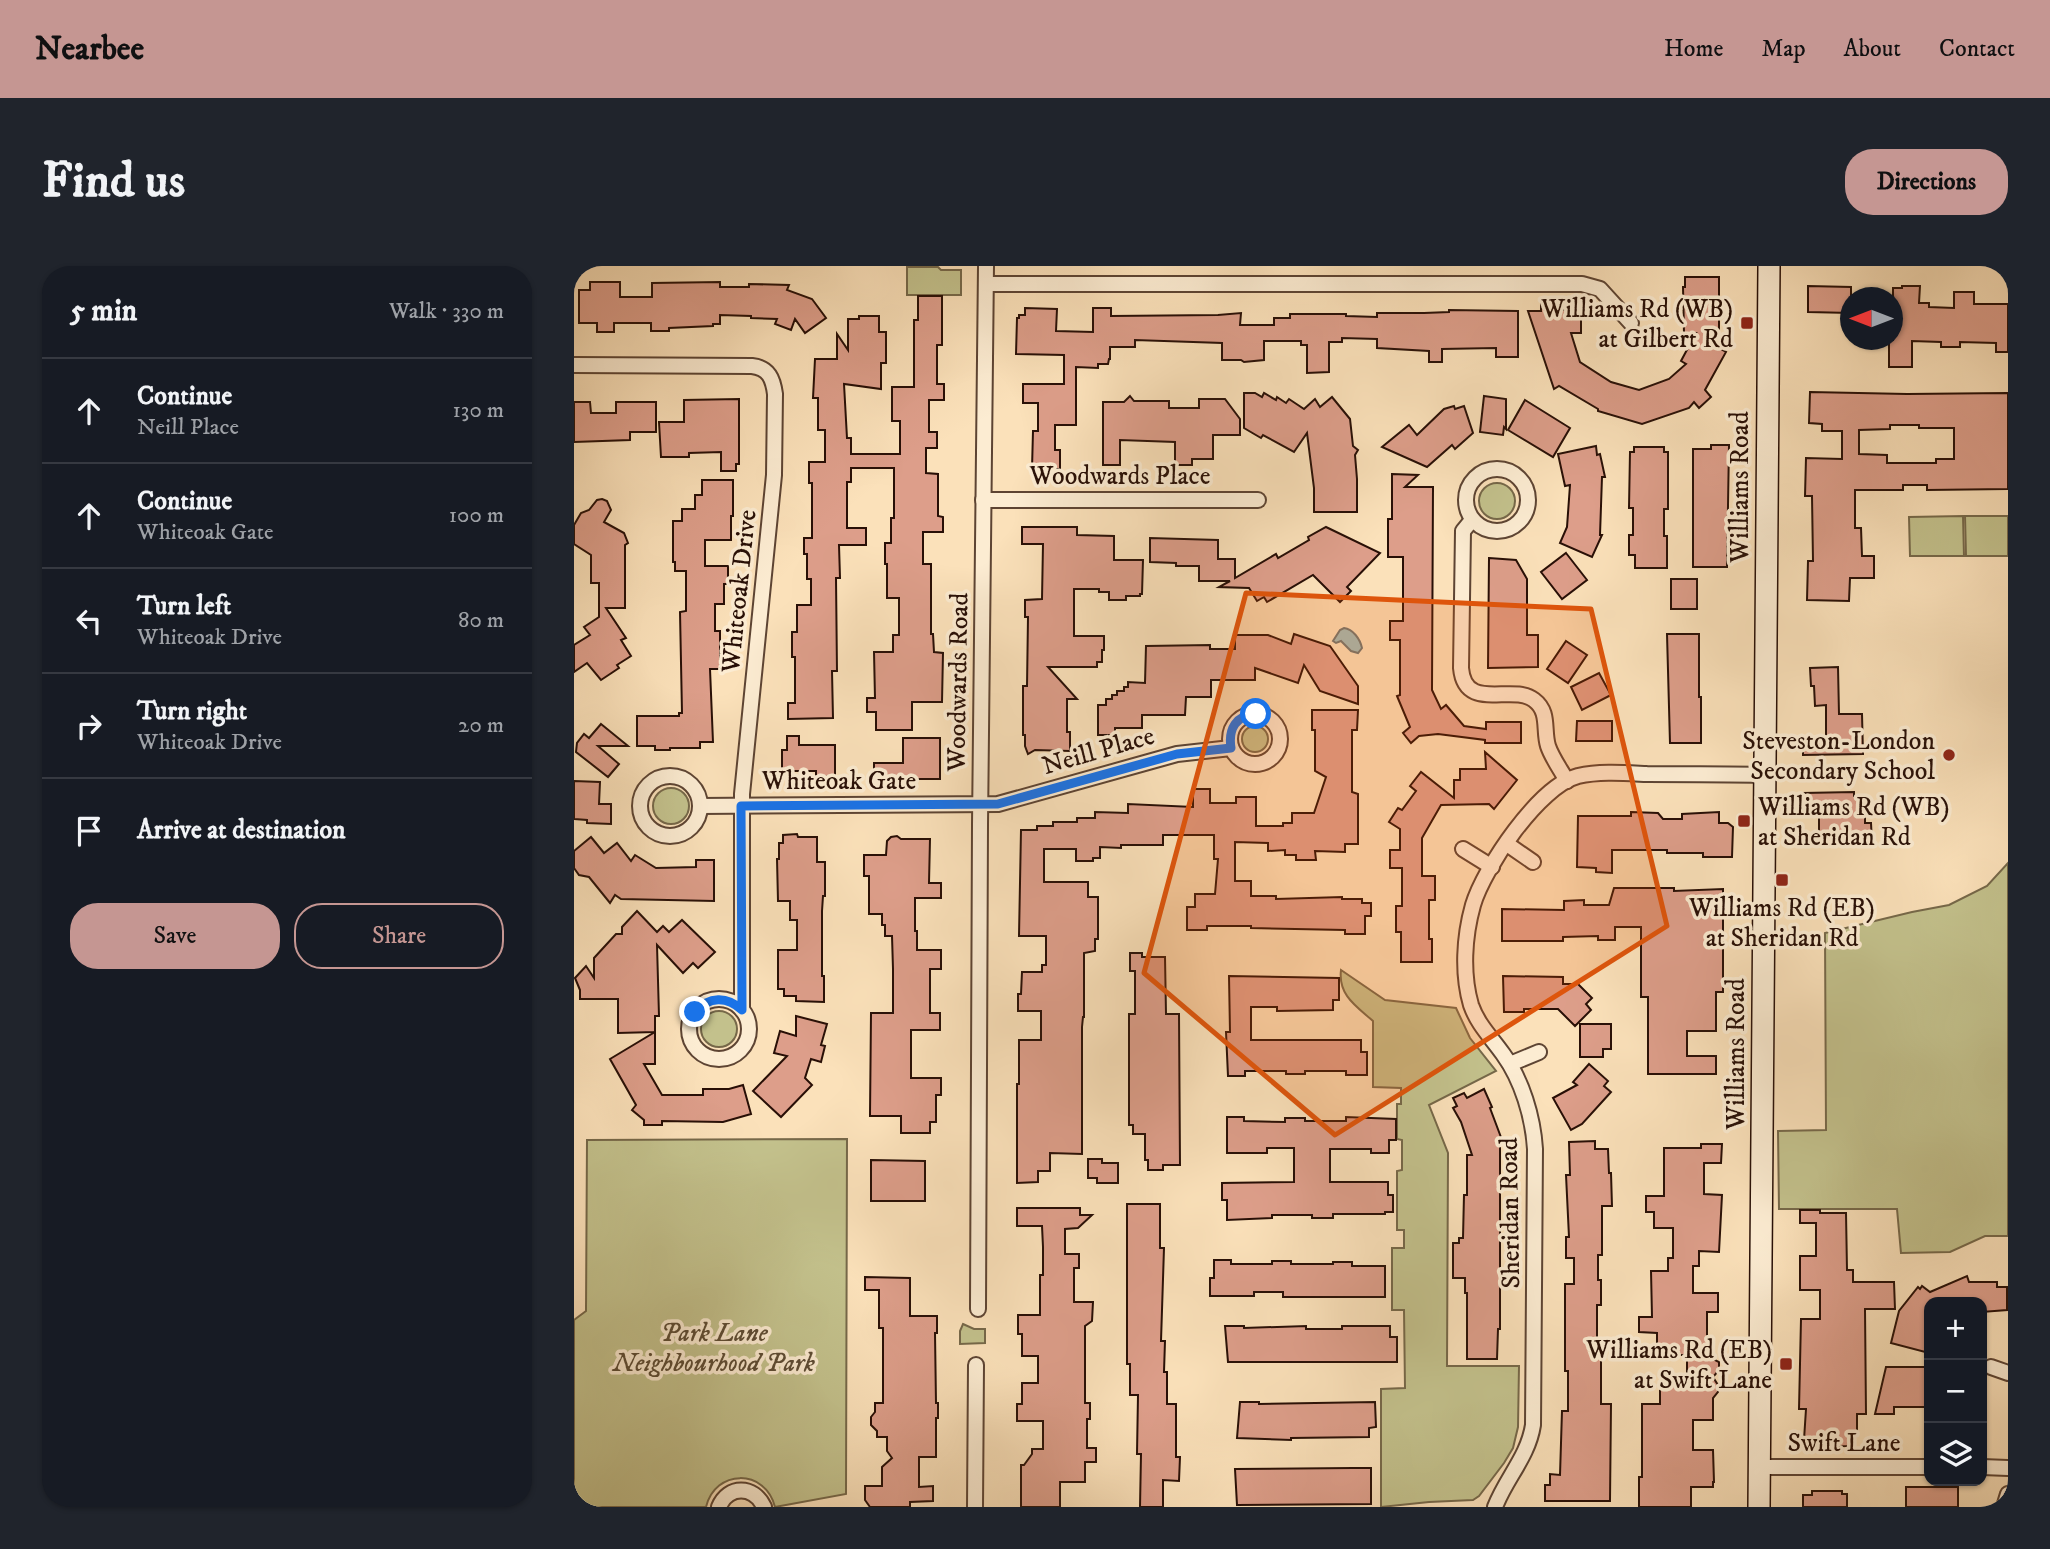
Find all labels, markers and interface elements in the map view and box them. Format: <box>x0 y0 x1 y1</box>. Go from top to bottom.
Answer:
text: Nearbee <box>35 29 144 70</box>
text: Home <box>1664 34 1723 64</box>
text: Map <box>1761 34 1806 64</box>
text: About <box>1844 34 1901 64</box>
text: Contact <box>1939 34 2015 64</box>
button: Directions <box>1845 149 2008 215</box>
text: Find us <box>42 151 185 213</box>
north arrow <box>1840 287 1903 350</box>
text: 5 min <box>70 293 137 330</box>
place label: Williams Rd (WB) at Gilbert Rd <box>1540 293 1733 356</box>
text: Walk · 330 m <box>389 297 504 326</box>
marker: Williams Rd (WB) at Gilbert Rd <box>1739 315 1755 331</box>
text: Continue <box>137 380 232 413</box>
icon: ahead <box>70 392 108 430</box>
text: 130 m <box>452 396 504 425</box>
street label: Williams Road <box>1724 411 1757 564</box>
text: Neill Place <box>137 413 239 442</box>
street label: Woodwards Place <box>1029 460 1210 493</box>
text: Continue <box>137 485 232 518</box>
icon: ahead <box>70 497 108 535</box>
text: 100 m <box>449 501 504 530</box>
street label: Whiteoak Drive <box>714 508 764 675</box>
text: Whiteoak Gate <box>137 518 274 547</box>
text: Turn left <box>137 590 231 623</box>
street label: Woodwards Road <box>940 592 977 773</box>
icon: left <box>70 602 108 640</box>
text: 80 m <box>458 606 504 635</box>
text: Whiteoak Drive <box>137 623 282 652</box>
text: Turn right <box>137 695 247 728</box>
route start <box>1240 698 1271 729</box>
icon: right <box>70 707 108 745</box>
text: 20 m <box>458 711 504 740</box>
street label: Neill Place <box>1038 720 1158 783</box>
place label: Steveston-London Secondary School <box>1742 725 1935 788</box>
text: Whiteoak Drive <box>137 728 282 757</box>
marker: Steveston-London Secondary School <box>1941 747 1957 763</box>
street label: Whiteoak Gate <box>761 765 916 798</box>
place label: Williams Rd (WB) at Sheridan Rd <box>1757 791 1950 854</box>
icon: arrive <box>70 812 108 850</box>
marker: Williams Rd (WB) at Sheridan Rd <box>1736 813 1752 829</box>
text: Arrive at destination <box>137 814 346 847</box>
marker: Williams Rd (EB) at Sheridan Rd <box>1774 872 1790 888</box>
place label: Williams Rd (EB) at Sheridan Rd <box>1688 892 1875 955</box>
button: Save <box>70 903 280 969</box>
button: Share <box>294 903 504 969</box>
street label: Williams Road <box>1720 978 1753 1131</box>
route end <box>679 996 710 1027</box>
street label: Sheridan Road <box>1493 1137 1528 1289</box>
map controls <box>1924 1297 1987 1486</box>
button: + <box>1924 1297 1987 1360</box>
park label: Park Lane Neighbourhood Park <box>611 1317 815 1380</box>
place label: Williams Rd (EB) at Swift Lane <box>1585 1334 1772 1397</box>
marker: Williams Rd (EB) at Swift Lane <box>1778 1356 1794 1372</box>
button: − <box>1924 1360 1987 1423</box>
button: layers <box>1924 1423 1987 1486</box>
street label: Swift Lane <box>1788 1427 1900 1460</box>

